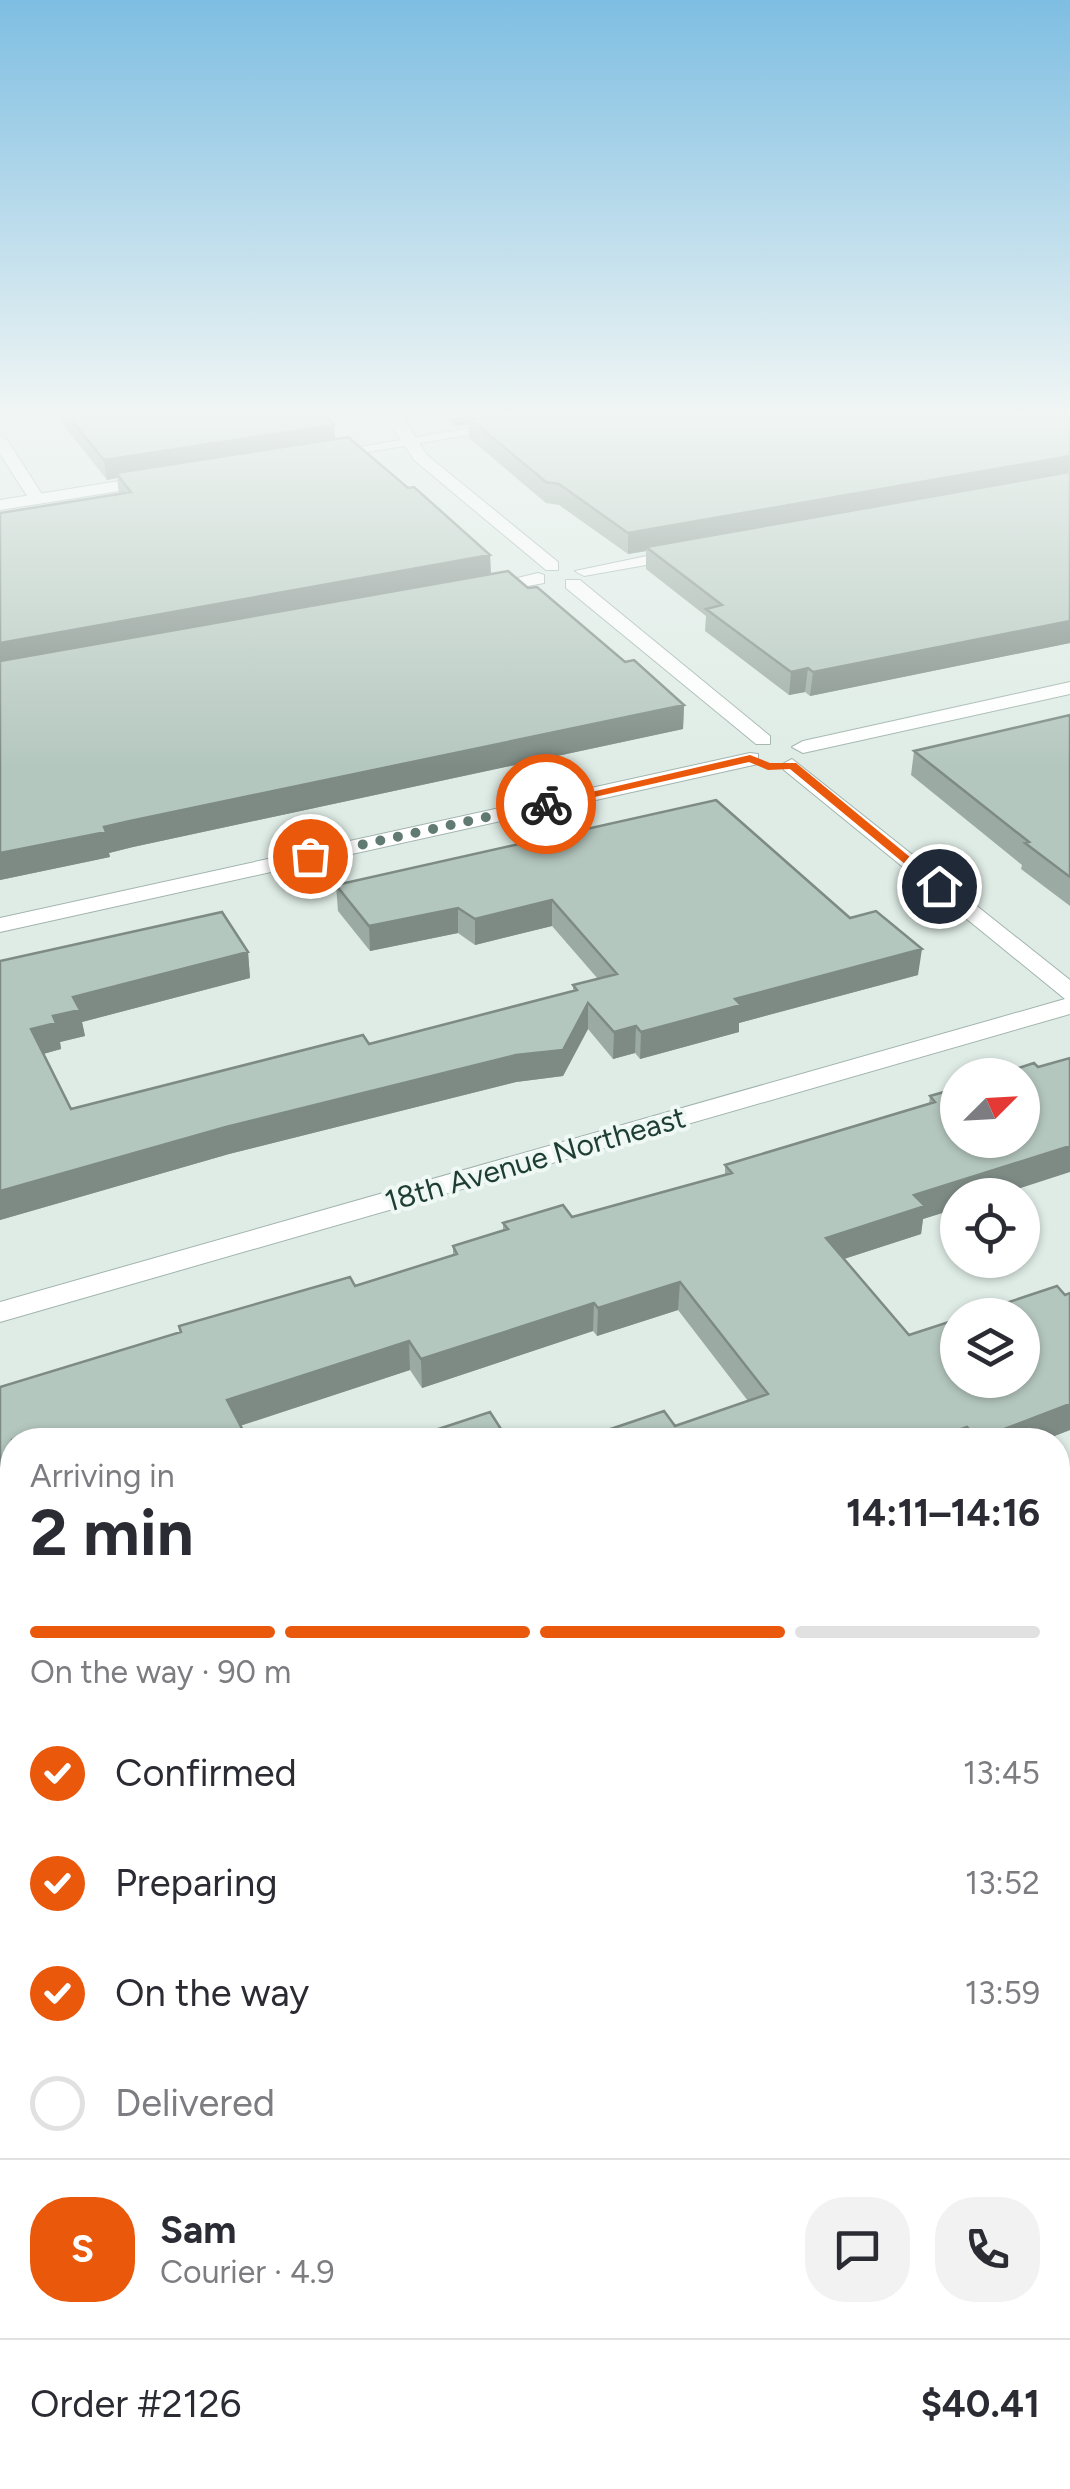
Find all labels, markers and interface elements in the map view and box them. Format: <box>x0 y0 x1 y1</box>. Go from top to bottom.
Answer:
courier <box>496 754 596 854</box>
icon: bike <box>519 777 574 832</box>
pin <box>268 814 353 899</box>
icon: bag <box>283 829 338 884</box>
pin <box>897 844 982 929</box>
icon: home <box>912 859 967 914</box>
north arrow <box>940 1058 1040 1158</box>
map controls <box>940 1058 1040 1398</box>
street label: 18th Avenue Northeast <box>380 1098 690 1220</box>
button: locate <box>940 1178 1040 1278</box>
button: layers <box>940 1298 1040 1398</box>
text: Arriving in <box>30 1457 175 1495</box>
text: 14:11–14:16 <box>846 1490 1040 1536</box>
text: 2 min <box>30 1493 194 1571</box>
text: On the way · 90 m <box>30 1653 291 1691</box>
icon: check <box>30 1746 85 1801</box>
text: Confirmed <box>115 1750 297 1796</box>
text: 13:45 <box>963 1754 1040 1792</box>
icon: check <box>30 1856 85 1911</box>
text: Preparing <box>115 1860 277 1906</box>
text: 13:52 <box>965 1864 1040 1902</box>
icon: check <box>30 1966 85 2021</box>
text: On the way <box>115 1970 309 2016</box>
text: 13:59 <box>965 1974 1040 2012</box>
text: Delivered <box>115 2080 275 2126</box>
button: chat <box>805 2197 910 2302</box>
button: phone <box>935 2197 1040 2302</box>
text: Sam <box>160 2207 236 2253</box>
text: S <box>71 2226 94 2272</box>
text: Courier · 4.9 <box>160 2253 335 2291</box>
text: Order #2126 <box>30 2381 241 2427</box>
text: $40.41 <box>921 2381 1040 2427</box>

